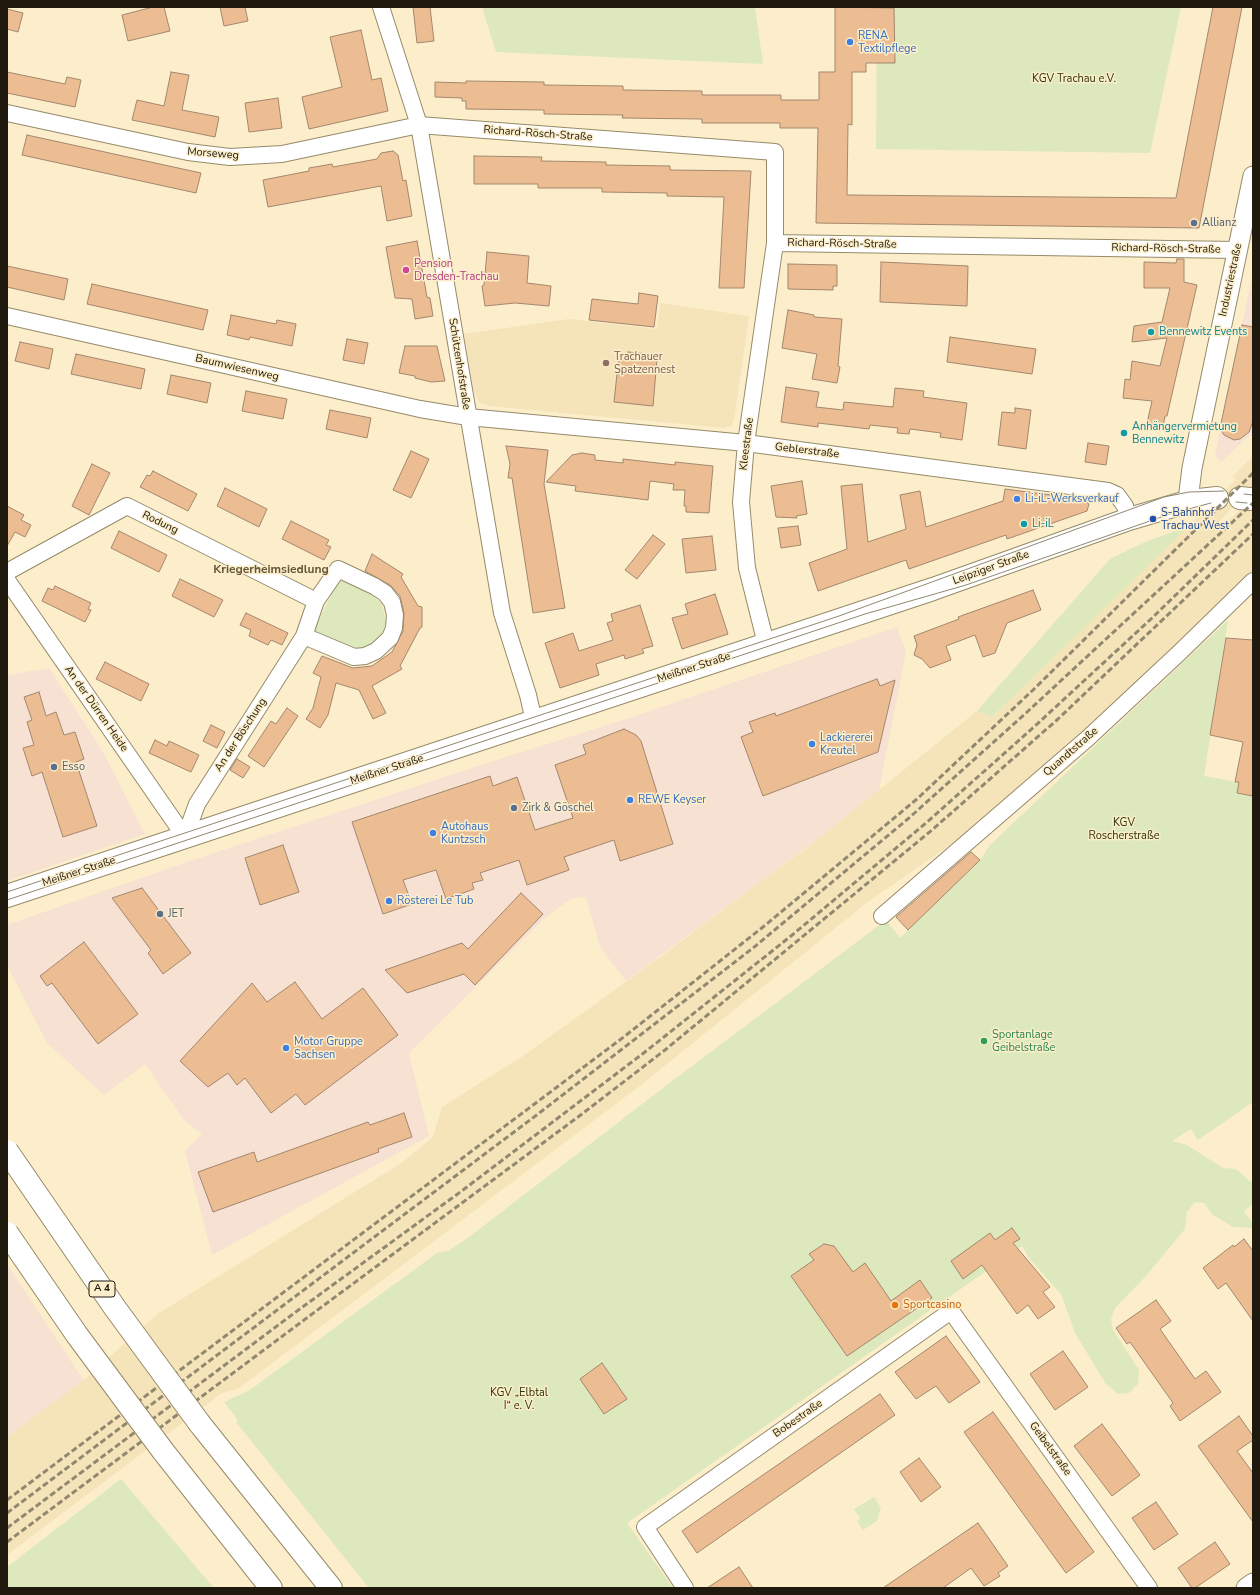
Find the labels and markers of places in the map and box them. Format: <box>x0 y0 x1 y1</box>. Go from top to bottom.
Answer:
place label: RENA Textilpflege <box>858 29 916 55</box>
marker: RENA Textilpflege <box>845 37 855 47</box>
place label: Allianz <box>1202 216 1236 230</box>
marker: Allianz <box>1189 218 1199 228</box>
place label: Pension Dresden-Trachau <box>414 257 499 283</box>
marker: Pension Dresden-Trachau <box>401 265 411 275</box>
place label: Bennewitz Events <box>1159 325 1247 339</box>
marker: Bennewitz Events <box>1146 327 1156 337</box>
place label: Trachauer Spatzennest <box>614 350 675 376</box>
marker: Trachauer Spatzennest <box>601 358 611 368</box>
place label: Anhängervermietung Bennewitz <box>1132 420 1237 446</box>
marker: Anhängervermietung Bennewitz <box>1119 428 1129 438</box>
place label: Li-iL-Werksverkauf <box>1025 492 1119 506</box>
marker: Li-iL-Werksverkauf <box>1012 494 1022 504</box>
place label: S-Bahnhof Trachau West <box>1161 506 1229 532</box>
marker: S-Bahnhof Trachau West <box>1148 514 1158 524</box>
place label: Li-iL <box>1032 517 1054 531</box>
marker: Li-iL <box>1019 519 1029 529</box>
place label: Lackiererei Kreutel <box>820 731 873 757</box>
marker: Lackiererei Kreutel <box>807 739 817 749</box>
place label: Esso <box>62 760 85 774</box>
marker: Esso <box>49 762 59 772</box>
place label: REWE Keyser <box>638 793 706 807</box>
marker: REWE Keyser <box>625 795 635 805</box>
place label: Zirk & Göschel <box>522 801 594 815</box>
marker: Zirk & Göschel <box>509 803 519 813</box>
place label: Autohaus Kuntzsch <box>441 820 489 846</box>
marker: Autohaus Kuntzsch <box>428 828 438 838</box>
place label: Rösterei Le Tub <box>397 894 473 908</box>
marker: Rösterei Le Tub <box>384 896 394 906</box>
place label: JET <box>168 907 184 921</box>
marker: JET <box>155 909 165 919</box>
place label: Sportanlage Geibelstraße <box>992 1028 1055 1054</box>
place label: Motor Gruppe Sachsen <box>294 1035 363 1061</box>
marker: Sportanlage Geibelstraße <box>979 1036 989 1046</box>
marker: Motor Gruppe Sachsen <box>281 1043 291 1053</box>
place label: Sportcasino <box>903 1298 961 1312</box>
marker: Sportcasino <box>890 1300 900 1310</box>

